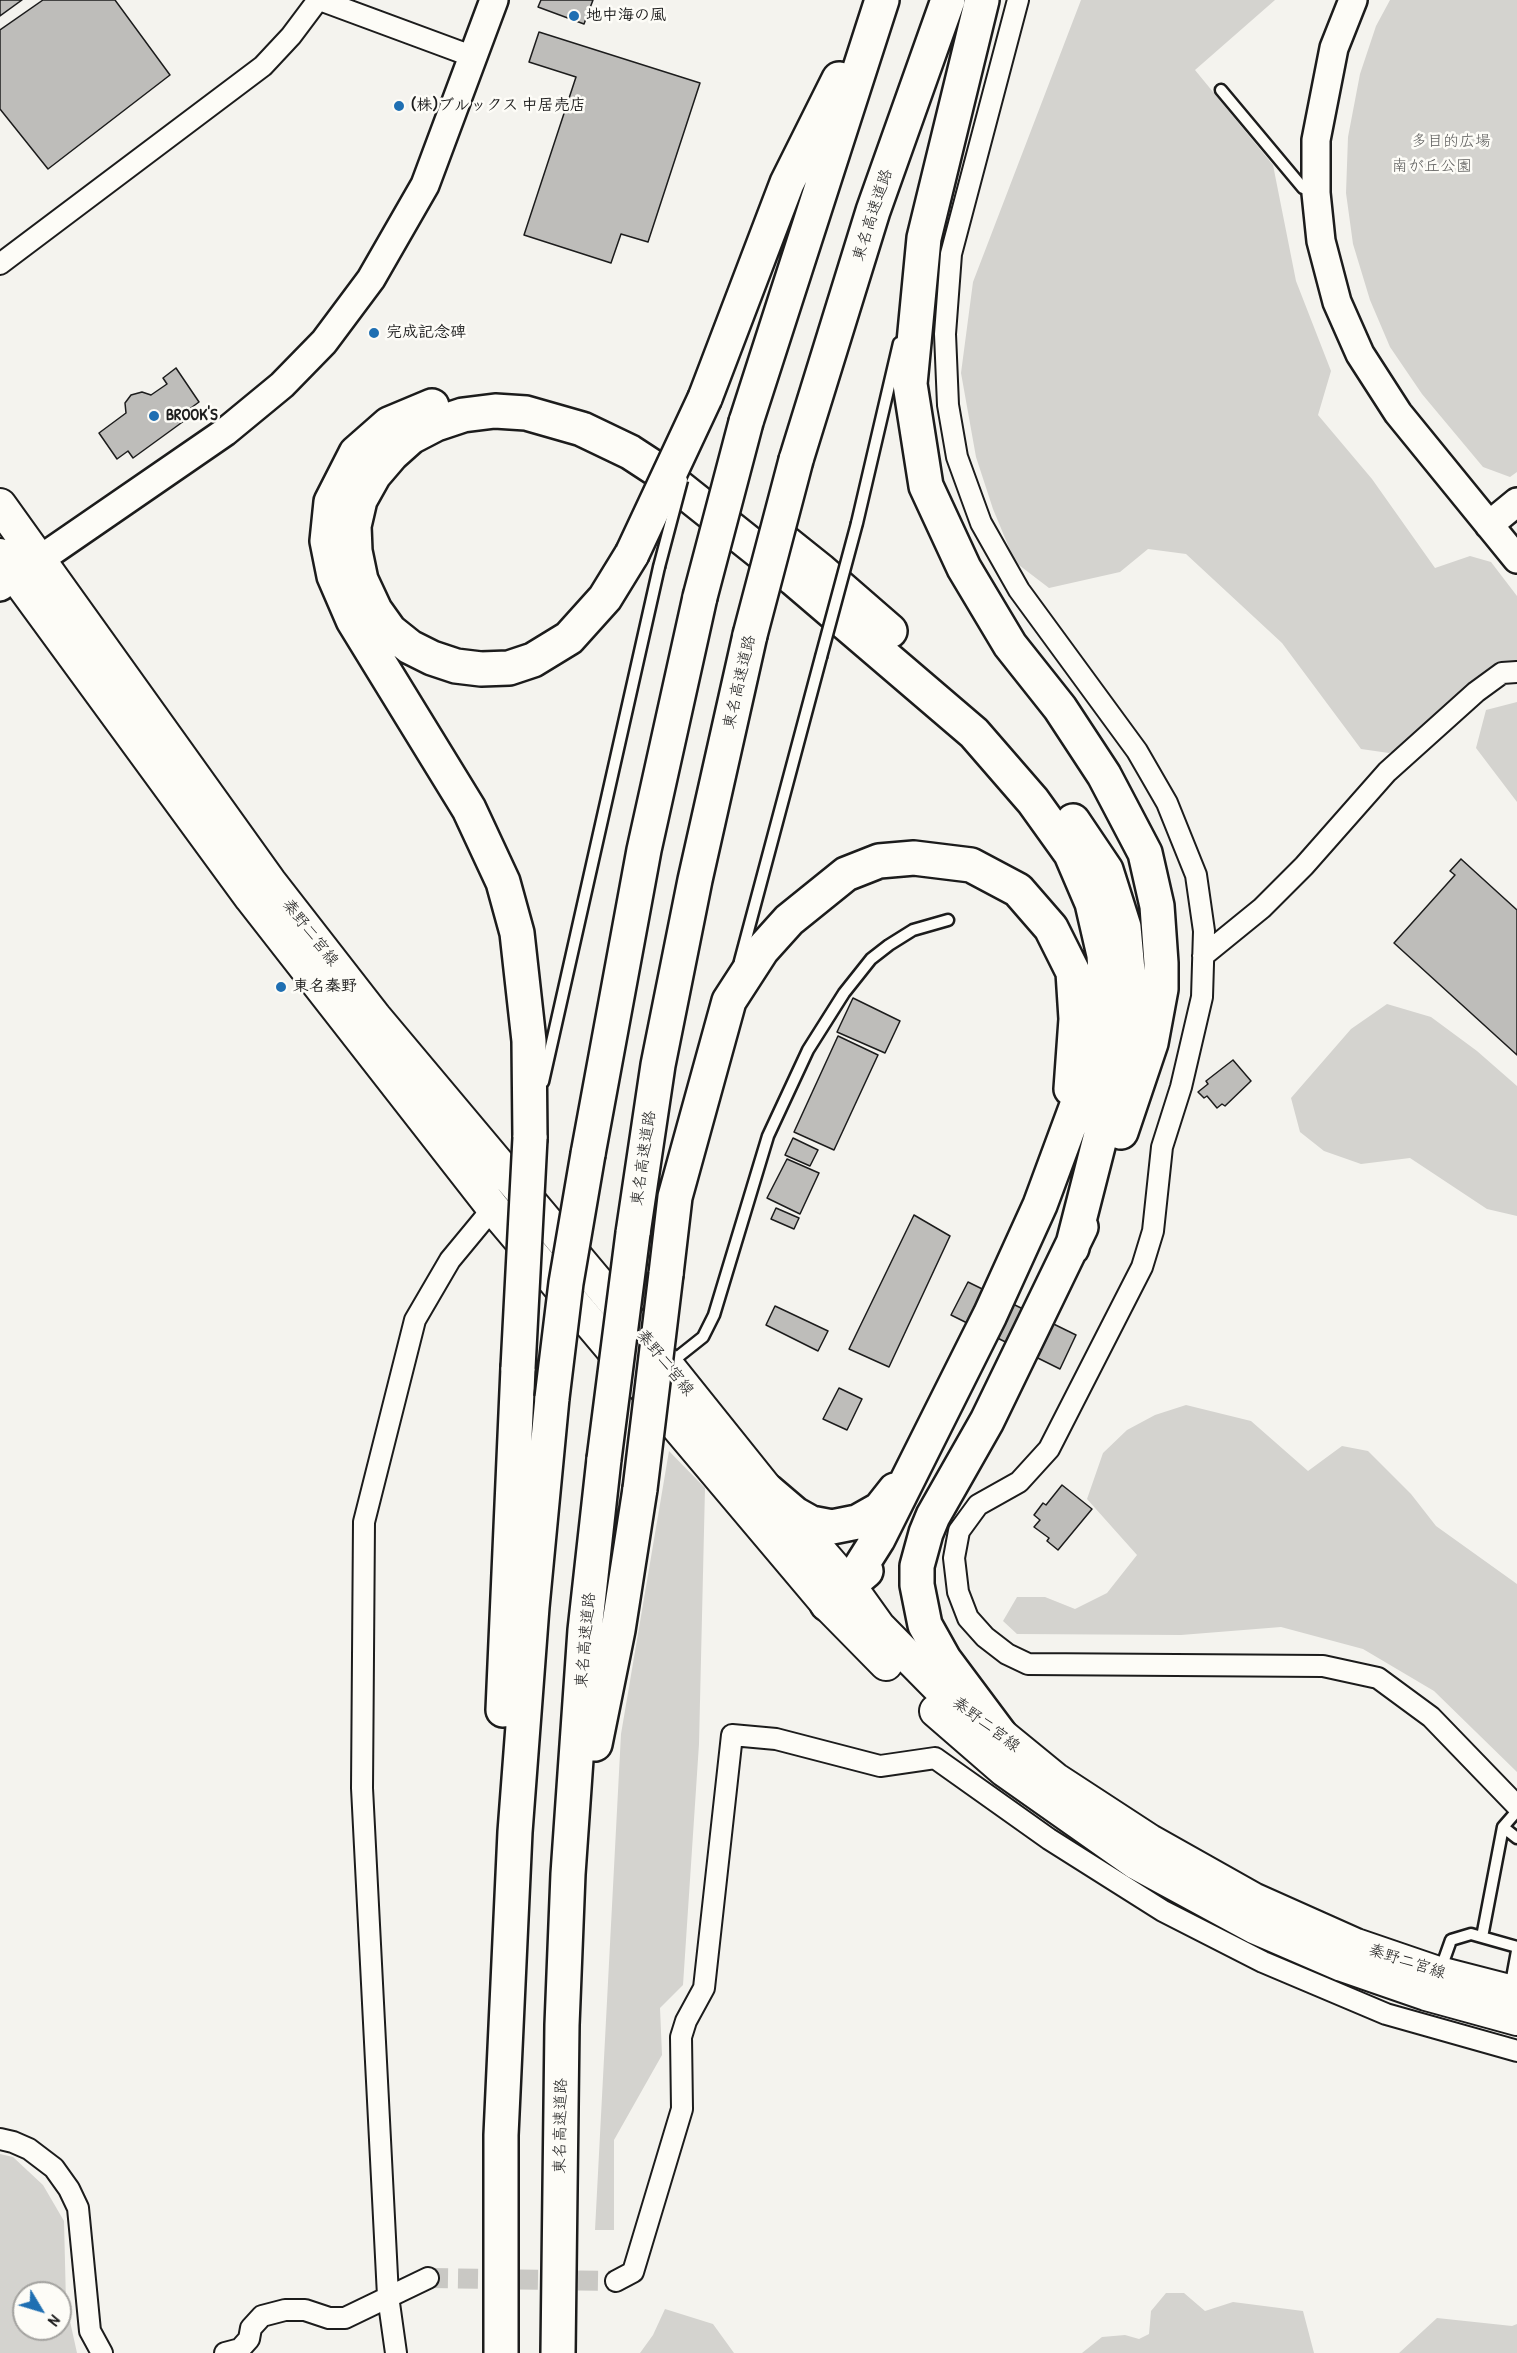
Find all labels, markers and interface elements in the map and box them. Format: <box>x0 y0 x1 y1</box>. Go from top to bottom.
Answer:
place label: 地中海の風 <box>586 6 666 26</box>
marker: 地中海の風 <box>567 9 581 23</box>
place label: (株)ブルックス 中居売店 <box>411 96 586 116</box>
marker: (株)ブルックス 中居売店 <box>392 99 406 113</box>
park label: 多目的広場 <box>1411 132 1491 152</box>
park label: 南が丘公園 <box>1392 157 1472 177</box>
street label: 東名高速道路 <box>849 166 897 264</box>
place label: 完成記念碑 <box>386 323 466 343</box>
marker: 完成記念碑 <box>367 326 381 340</box>
place label: BROOK'S <box>166 406 218 426</box>
marker: BROOK'S <box>147 409 161 423</box>
street label: 東名高速道路 <box>720 633 760 731</box>
street label: 秦野二宮線 <box>278 896 342 970</box>
place label: 東名秦野 <box>293 977 357 997</box>
marker: 東名秦野 <box>274 980 288 994</box>
street label: 東名高速道路 <box>628 1109 660 1207</box>
street label: 秦野二宮線 <box>632 1326 698 1400</box>
street label: 東名高速道路 <box>572 1591 600 1689</box>
street label: 秦野二宮線 <box>948 1693 1024 1757</box>
street label: 秦野二宮線 <box>1366 1941 1448 1983</box>
street label: 東名高速道路 <box>551 2078 571 2174</box>
north arrow <box>12 2281 72 2341</box>
text: N <box>43 2311 66 2331</box>

